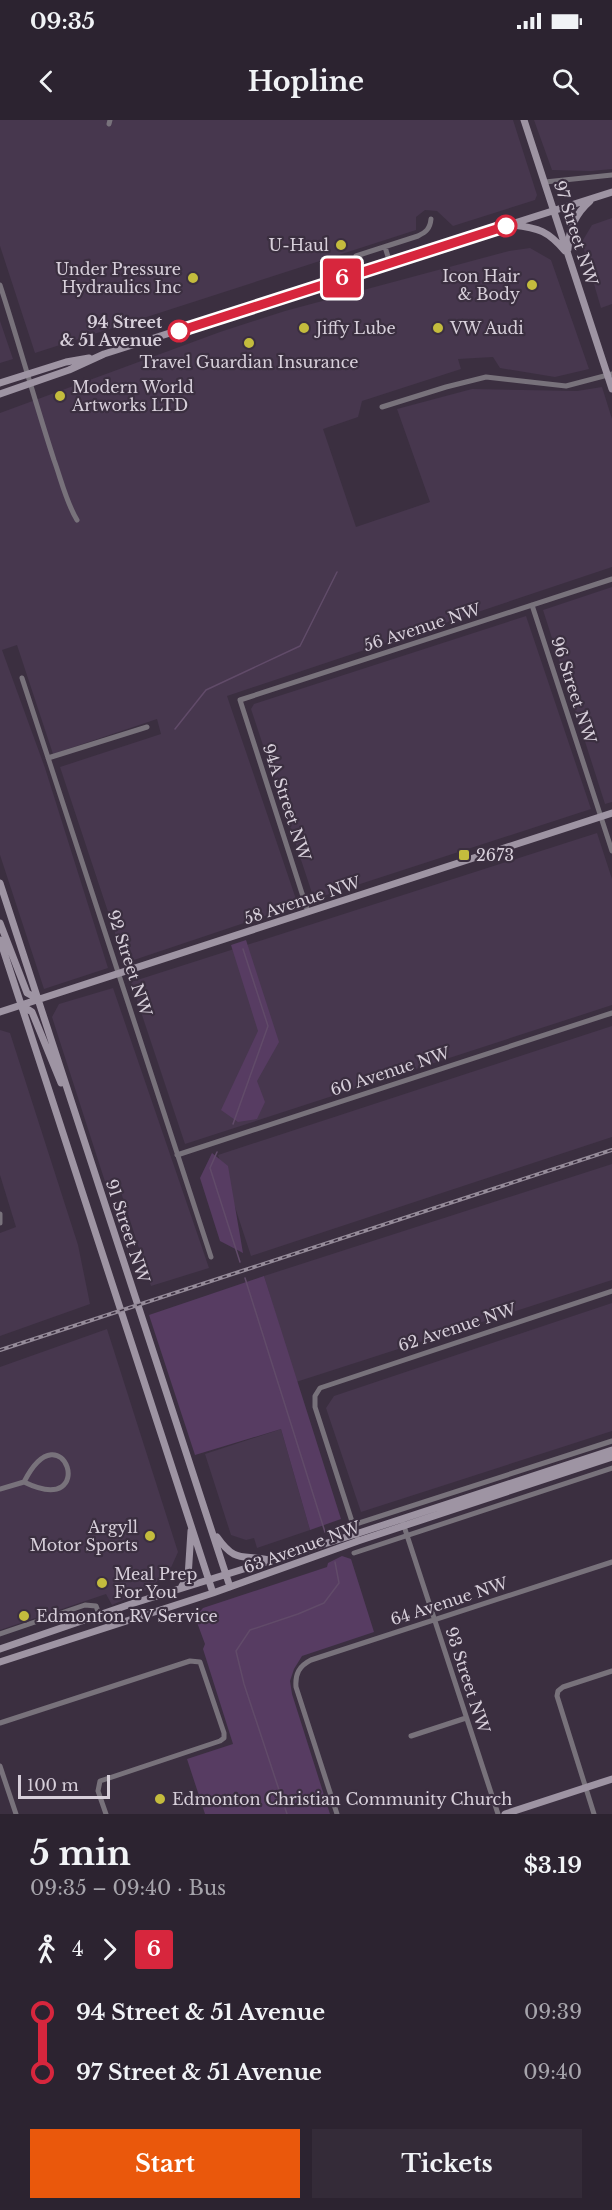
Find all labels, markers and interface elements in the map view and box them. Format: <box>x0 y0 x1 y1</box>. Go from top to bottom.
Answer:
text: 09:35 <box>30 8 95 35</box>
icon: back <box>30 65 63 98</box>
text: Hopline <box>248 65 364 98</box>
icon: search <box>549 65 582 98</box>
street label: 97 Street NW <box>550 178 602 288</box>
unlabelled marker <box>495 215 517 237</box>
place label: U-Haul <box>269 235 329 255</box>
marker: U-Haul <box>334 238 348 252</box>
line badge: 6 <box>322 258 362 298</box>
place label: Under Pressure Hydraulics Inc <box>55 259 181 297</box>
text: 6 <box>335 265 349 291</box>
place label: Icon Hair & Body <box>442 266 521 304</box>
marker: Under Pressure Hydraulics Inc <box>186 271 200 285</box>
marker: Icon Hair & Body <box>525 278 539 292</box>
place label: 94 Street & 51 Avenue <box>60 312 163 350</box>
place label: Jiffy Lube <box>314 318 396 338</box>
place label: VW Audi <box>449 318 524 338</box>
marker: 94 Street & 51 Avenue <box>168 320 190 342</box>
marker: Jiffy Lube <box>297 321 311 335</box>
marker: VW Audi <box>431 321 445 335</box>
marker: Travel Guardian Insurance <box>242 336 256 350</box>
place label: Travel Guardian Insurance <box>140 352 358 372</box>
place label: Modern World Artworks LTD <box>71 377 194 415</box>
marker: Modern World Artworks LTD <box>53 389 67 403</box>
street label: 56 Avenue NW <box>361 599 483 655</box>
street label: 96 Street NW <box>547 634 601 746</box>
street label: 94A Street NW <box>259 741 315 863</box>
place label: 2673 <box>476 845 514 865</box>
marker: 2673 <box>457 848 471 862</box>
street label: 58 Avenue NW <box>241 872 363 928</box>
street label: 92 Street NW <box>103 907 157 1019</box>
street label: 60 Avenue NW <box>328 1042 452 1100</box>
street label: 91 Street NW <box>102 1177 154 1286</box>
street label: 62 Avenue NW <box>395 1298 519 1355</box>
place label: Argyll Motor Sports <box>30 1517 138 1555</box>
street label: 63 Avenue NW <box>241 1517 363 1577</box>
marker: Argyll Motor Sports <box>143 1529 157 1543</box>
place label: Meal Prep For You <box>114 1564 197 1602</box>
street label: 64 Avenue NW <box>388 1573 510 1629</box>
marker: Meal Prep For You <box>95 1576 109 1590</box>
place label: Edmonton RV Service <box>36 1606 218 1626</box>
marker: Edmonton RV Service <box>17 1609 31 1623</box>
street label: 93 Street NW <box>441 1624 495 1736</box>
scale bar <box>18 1772 110 1800</box>
text: 100 m <box>27 1775 79 1795</box>
place label: Edmonton Christian Community Church <box>172 1789 512 1809</box>
marker: Edmonton Christian Community Church <box>153 1792 167 1806</box>
text: 5 min <box>30 1833 131 1874</box>
text: $3.19 <box>524 1852 582 1879</box>
text: 09:35 – 09:40 · Bus <box>30 1876 226 1900</box>
icon: walk <box>30 1933 63 1966</box>
icon: forward <box>93 1933 126 1966</box>
text: 6 <box>147 1936 161 1962</box>
text: 4 <box>72 1937 84 1961</box>
text: 94 Street & 51 Avenue <box>76 1999 325 2026</box>
text: 09:39 <box>524 2000 582 2024</box>
text: 97 Street & 51 Avenue <box>76 2059 322 2086</box>
text: 09:40 <box>523 2060 582 2084</box>
button: Start <box>30 2129 300 2198</box>
button: Tickets <box>312 2129 582 2198</box>

